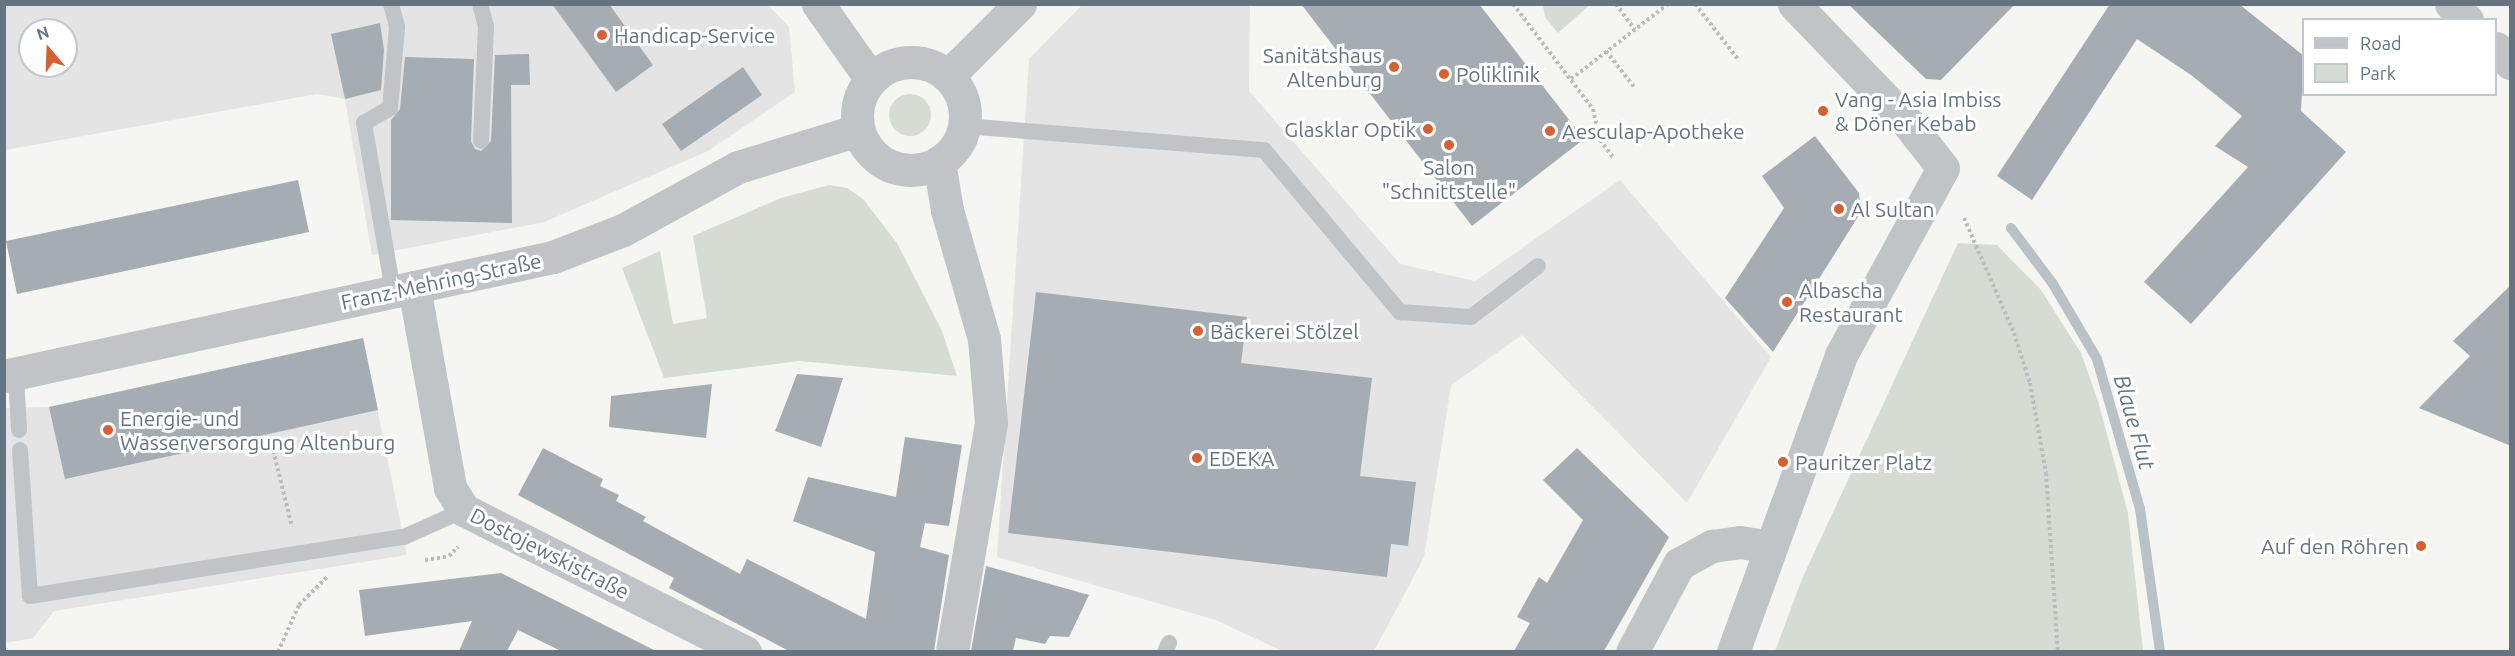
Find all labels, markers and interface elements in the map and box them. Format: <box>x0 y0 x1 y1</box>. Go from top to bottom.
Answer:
north arrow <box>18 18 78 78</box>
legend <box>2302 18 2497 96</box>
text: N <box>34 22 51 43</box>
place label: Handicap-Service <box>614 22 775 48</box>
marker: Handicap-Service <box>595 28 609 42</box>
text: Road <box>2360 33 2402 53</box>
place label: Sanitätshaus Altenburg <box>1263 42 1382 92</box>
marker: Sanitätshaus Altenburg <box>1387 60 1401 74</box>
place label: Poliklinik <box>1456 61 1540 87</box>
text: Park <box>2360 63 2396 83</box>
marker: Poliklinik <box>1437 67 1451 81</box>
place label: Vang - Asia Imbiss & Döner Kebab <box>1835 86 2001 136</box>
marker: Vang - Asia Imbiss & Döner Kebab <box>1816 104 1830 118</box>
place label: Glasklar Optik <box>1284 116 1416 142</box>
place label: Aesculap-Apotheke <box>1562 118 1745 144</box>
marker: Glasklar Optik <box>1421 122 1435 136</box>
marker: Aesculap-Apotheke <box>1543 124 1557 138</box>
marker: Salon "Schnittstelle" <box>1442 138 1456 152</box>
place label: Salon "Schnittstelle" <box>1382 154 1516 204</box>
place label: Al Sultan <box>1851 196 1934 222</box>
marker: Al Sultan <box>1832 202 1846 216</box>
street label: Franz-Mehring-Straße <box>338 247 544 315</box>
place label: Albascha Restaurant <box>1799 277 1903 327</box>
marker: Albascha Restaurant <box>1780 295 1794 309</box>
place label: Bäckerei Stölzel <box>1210 318 1359 344</box>
marker: Bäckerei Stölzel <box>1191 324 1205 338</box>
water label: Blaue Flut <box>2109 371 2161 473</box>
place label: Energie- und Wasserversorgung Altenburg <box>120 405 395 455</box>
marker: Energie- und Wasserversorgung Altenburg <box>101 423 115 437</box>
place label: EDEKA <box>1209 445 1275 471</box>
place label: Pauritzer Platz <box>1795 449 1932 475</box>
marker: EDEKA <box>1190 451 1204 465</box>
marker: Pauritzer Platz <box>1776 455 1790 469</box>
street label: Dostojewskistraße <box>466 502 634 604</box>
place label: Auf den Röhren <box>2261 533 2409 559</box>
marker: Auf den Röhren <box>2414 539 2428 553</box>

